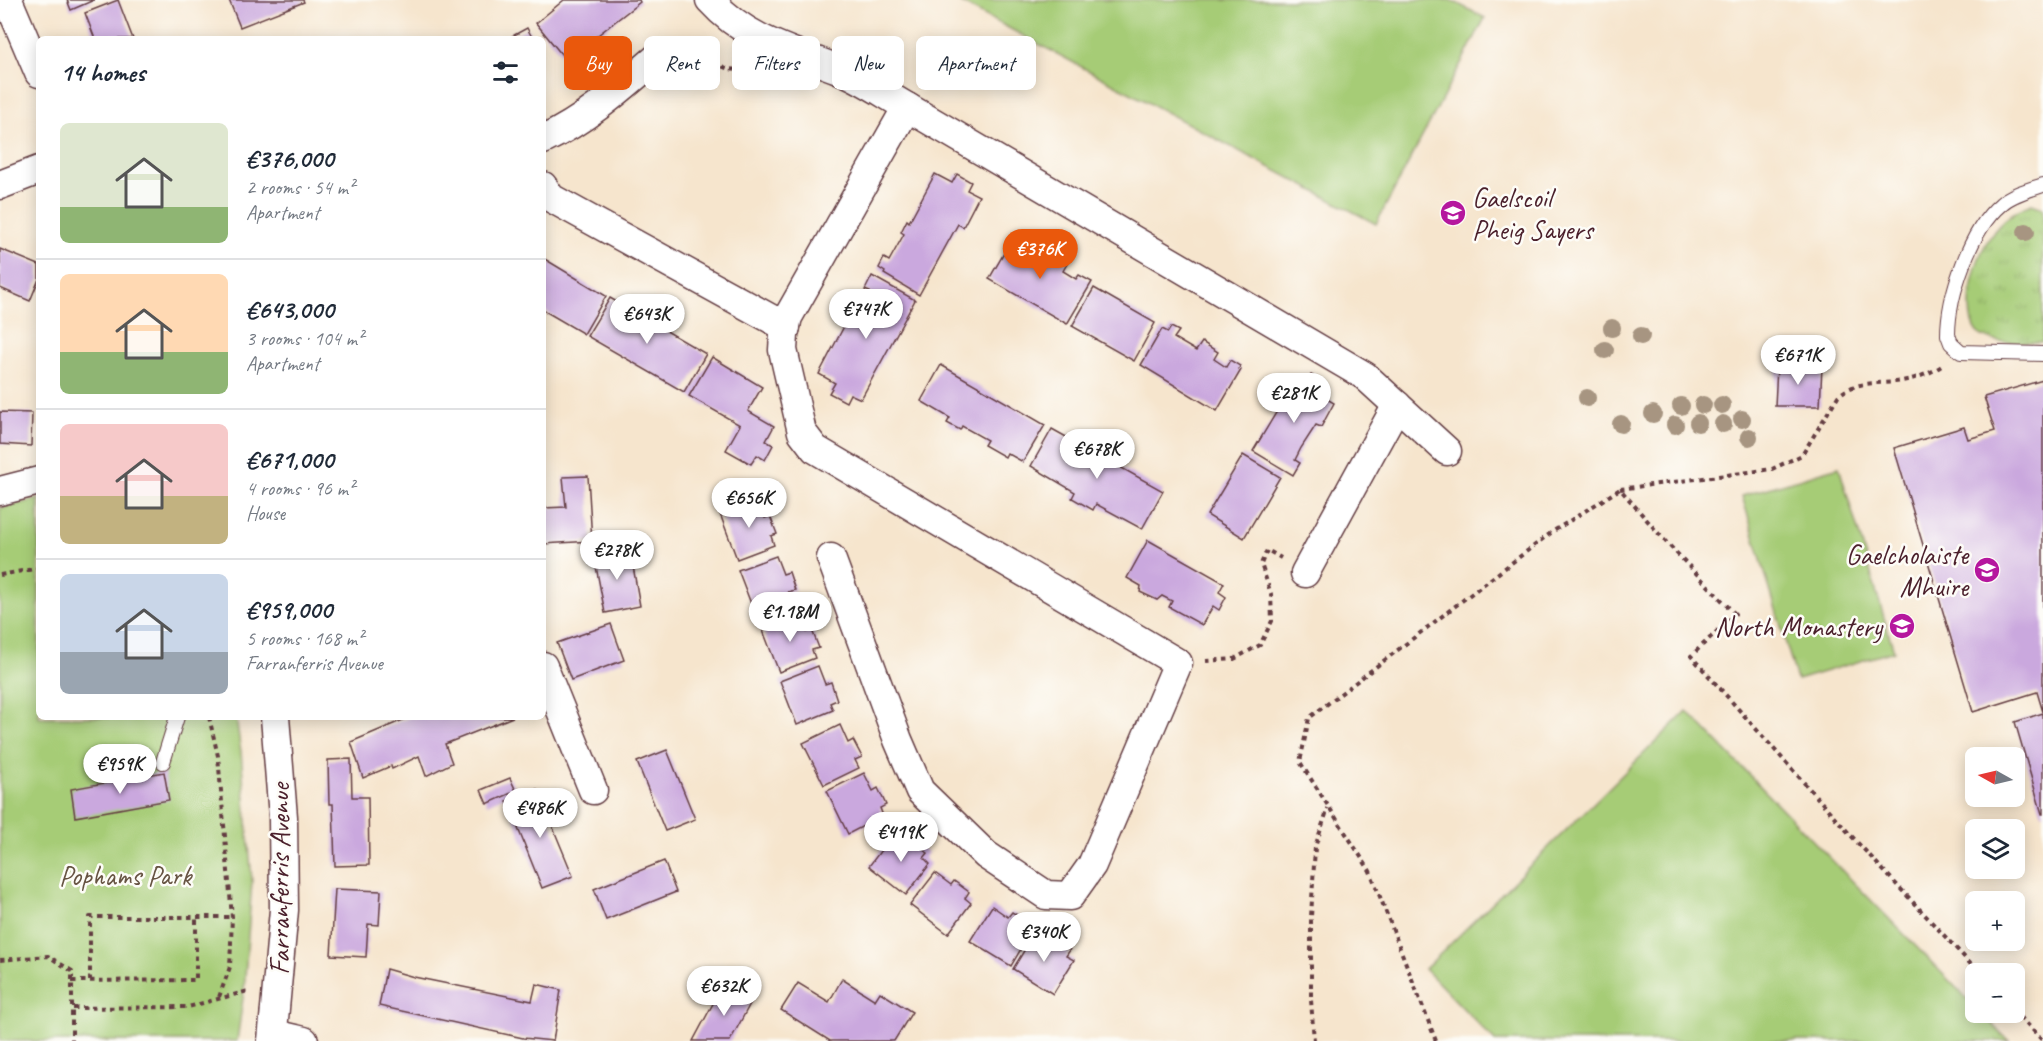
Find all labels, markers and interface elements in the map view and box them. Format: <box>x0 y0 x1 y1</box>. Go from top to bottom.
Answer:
chip: Buy <box>564 36 632 90</box>
chip: Rent <box>644 36 720 90</box>
chip: Filters <box>732 36 820 90</box>
chip: New <box>832 36 904 90</box>
chip: Apartment <box>916 36 1036 90</box>
text: 14 homes <box>60 56 145 89</box>
icon: filters <box>489 56 522 89</box>
text: €376,000 <box>246 142 334 175</box>
icon: home <box>108 147 180 219</box>
text: 2 rooms · 54 m² <box>246 175 354 200</box>
place label: Gaelscoil Pheig Sayers <box>1472 180 1595 247</box>
school or university icon: Gaelscoil Pheig Sayers <box>1438 198 1468 228</box>
text: Apartment <box>246 200 319 225</box>
pin: €376K <box>998 229 1082 280</box>
text: €376K <box>1017 236 1063 261</box>
pin: €747K <box>824 289 908 340</box>
text: €643,000 <box>246 293 334 326</box>
pin: €643K <box>605 294 689 345</box>
text: €747K <box>843 296 889 321</box>
icon: home <box>108 298 180 370</box>
text: €643K <box>624 301 670 326</box>
text: 3 rooms · 104 m² <box>246 326 363 351</box>
pin: €671K <box>1756 335 1840 386</box>
text: €671K <box>1775 342 1821 367</box>
text: Apartment <box>246 351 319 376</box>
pin: €281K <box>1252 373 1336 424</box>
text: €281K <box>1271 380 1317 405</box>
pin: €678K <box>1055 429 1139 480</box>
text: €678K <box>1074 436 1120 461</box>
text: €671,000 <box>246 443 334 476</box>
icon: home <box>108 448 180 520</box>
text: 4 rooms · 96 m² <box>246 476 354 501</box>
pin: €656K <box>707 478 791 529</box>
text: €656K <box>726 485 772 510</box>
text: House <box>246 501 285 526</box>
pin: €278K <box>575 530 659 581</box>
text: €278K <box>594 537 640 562</box>
place label: Gaelcholaiste Mhuire <box>1846 537 1970 604</box>
school or university icon: Gaelcholaiste Mhuire <box>1972 555 2002 585</box>
pin: €1.18M <box>741 592 839 643</box>
text: €959,000 <box>246 593 332 626</box>
icon: home <box>108 598 180 670</box>
text: €1.18M <box>763 599 817 624</box>
place label: North Monastery <box>1715 609 1884 644</box>
school or university icon: North Monastery <box>1887 611 1917 641</box>
text: 5 rooms · 168 m² <box>246 626 363 651</box>
text: Farranferris Avenue <box>246 651 383 676</box>
pin: €959K <box>78 744 162 795</box>
north arrow <box>1965 747 2025 807</box>
map controls <box>1965 747 2025 1023</box>
text: €959K <box>97 751 143 776</box>
street label: Farranferris Avenue <box>262 781 297 975</box>
pin: €486K <box>498 788 582 839</box>
text: €486K <box>517 795 563 820</box>
pin: €419K <box>859 812 943 863</box>
text: €419K <box>878 819 924 844</box>
button: layers <box>1965 819 2025 879</box>
park label: Pophams Park <box>59 858 193 893</box>
button: + <box>1965 891 2025 951</box>
pin: €340K <box>1002 912 1086 963</box>
text: €340K <box>1021 919 1067 944</box>
button: − <box>1965 963 2025 1023</box>
pin: €632K <box>682 966 766 1017</box>
text: €632K <box>701 973 747 998</box>

